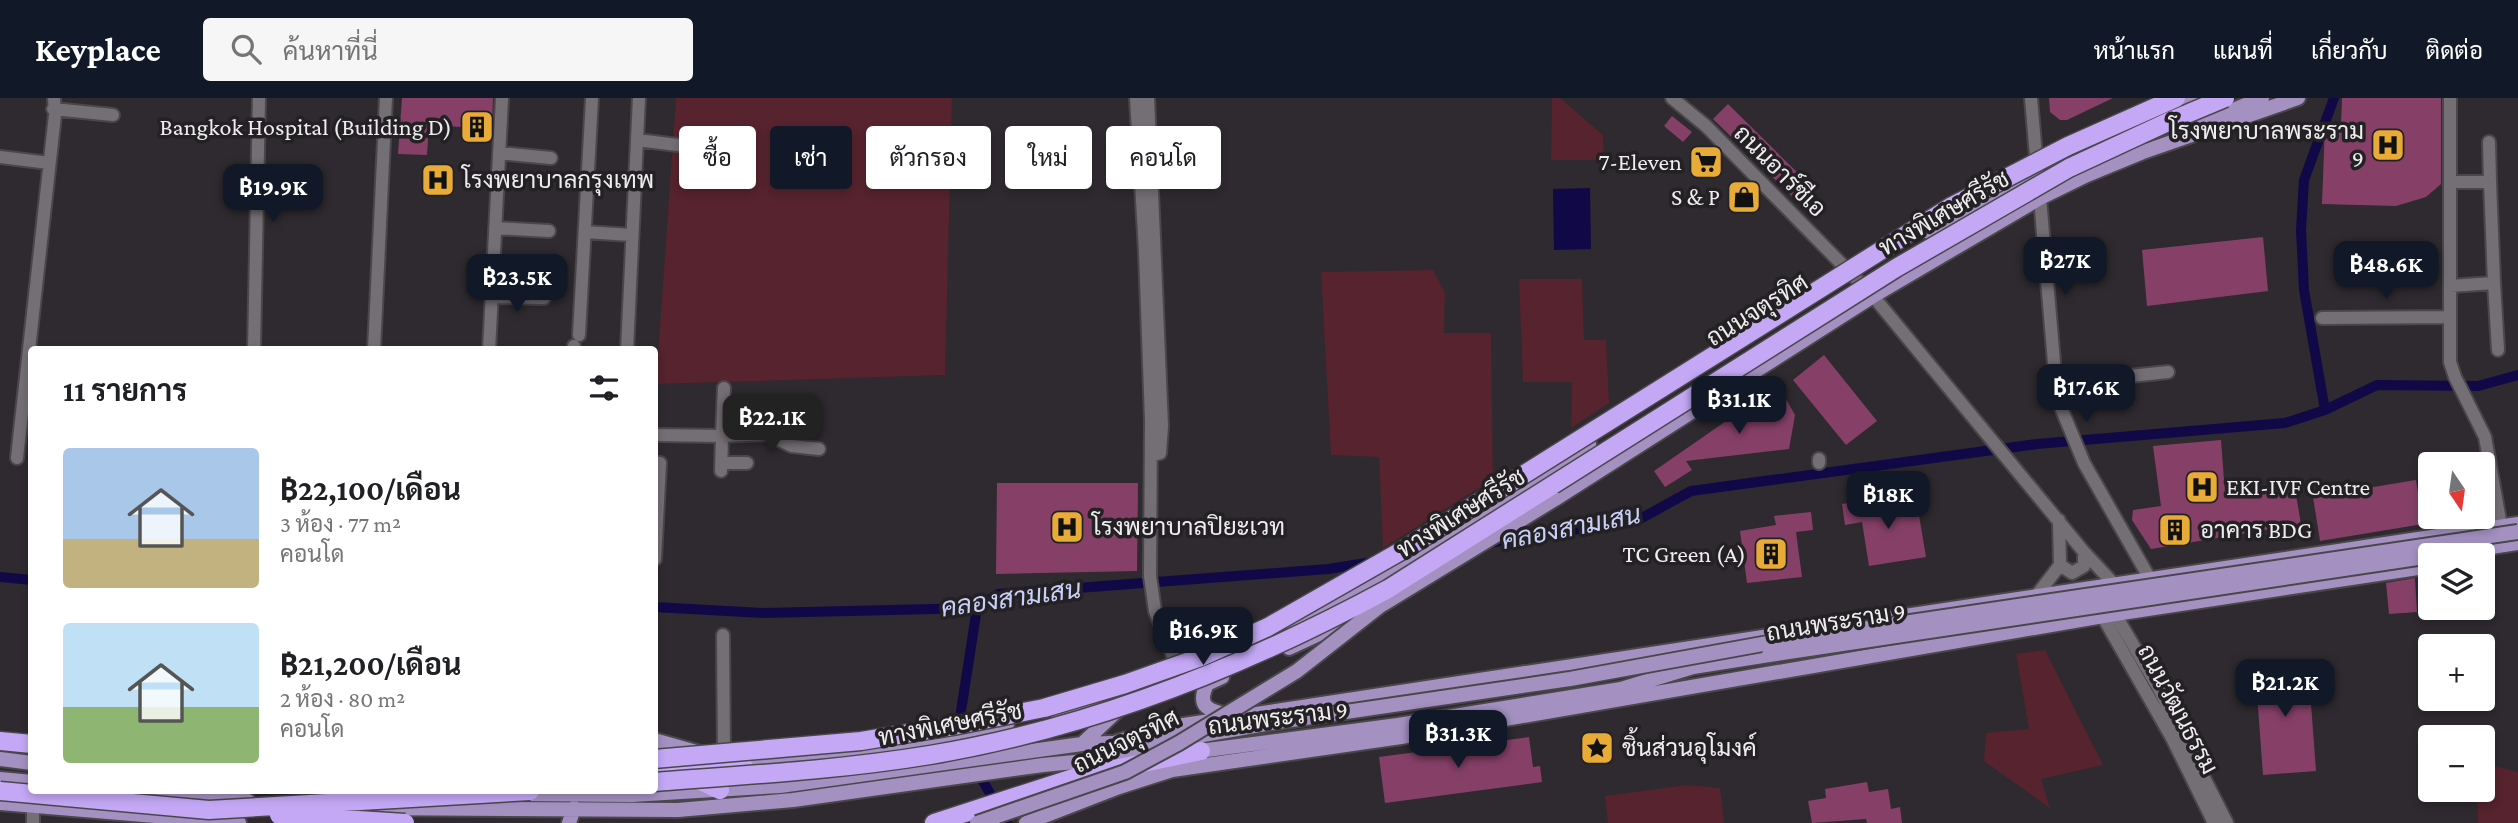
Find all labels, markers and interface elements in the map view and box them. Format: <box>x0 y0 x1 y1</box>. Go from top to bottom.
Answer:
search box <box>203 18 693 81</box>
icon: search <box>227 30 265 68</box>
text: Keyplace <box>35 31 161 68</box>
text: ค้นหาที่นี่ <box>283 37 378 66</box>
text: หน้าแรก <box>2094 37 2175 64</box>
text: แผนที่ <box>2213 37 2273 64</box>
text: เกี่ยวกับ <box>2311 37 2388 64</box>
text: ติดต่อ <box>2426 37 2483 64</box>
building icon: Bangkok Hospital (Building D) <box>458 108 496 146</box>
place label: Bangkok Hospital (Building D) <box>159 113 452 141</box>
place label: โรงพยาบาลพระราม 9 <box>2167 115 2364 172</box>
street label: ถนนอาร์ซีเอ <box>1729 118 1833 222</box>
chip: ซื้อ <box>679 126 756 189</box>
chip: เช่า <box>770 126 852 189</box>
chip: ตัวกรอง <box>866 126 991 189</box>
chip: ใหม่ <box>1005 126 1092 189</box>
chip: คอนโด <box>1106 126 1221 189</box>
hospital icon: โรงพยาบาลพระราม 9 <box>2369 126 2407 164</box>
supermarket icon: 7-Eleven <box>1687 143 1725 181</box>
place label: 7-Eleven <box>1599 148 1682 175</box>
hospital icon: โรงพยาบาลกรุงเทพ <box>419 161 457 199</box>
pin: ฿19.9K <box>216 164 330 224</box>
place label: โรงพยาบาลกรุงเทพ <box>460 164 654 196</box>
street label: ทางพิเศษศรีรัช <box>1873 164 2014 261</box>
text: ฿19.9K <box>239 174 307 200</box>
shop icon: S & P <box>1725 178 1763 216</box>
place label: S & P <box>1671 183 1720 210</box>
pin: ฿27K <box>2024 238 2106 297</box>
pin: ฿48.6K <box>2329 242 2443 301</box>
text: ฿27K <box>2040 247 2090 273</box>
text: ฿48.6K <box>2350 251 2422 277</box>
pin: ฿23.5K <box>460 254 574 314</box>
text: ฿23.5K <box>482 264 552 290</box>
street label: ถนนจตุรทิศ <box>1701 268 1814 354</box>
pin: ฿17.6K <box>2029 364 2143 424</box>
icon: filters <box>585 369 623 407</box>
text: 11 รายการ <box>63 374 187 407</box>
text: ฿17.6K <box>2053 374 2119 400</box>
pin: ฿31.1K <box>1682 376 1796 436</box>
text: ฿31.1K <box>1707 386 1771 412</box>
pin: ฿22.1K <box>715 394 829 454</box>
text: ฿22.1K <box>739 404 805 430</box>
north arrow <box>2418 452 2496 528</box>
map controls <box>2418 452 2495 802</box>
street label: ทางพิเศษศรีรัช <box>1391 462 1530 563</box>
hospital icon: EKI-IVF Centre <box>2183 468 2221 506</box>
pin: ฿18K <box>1847 472 1929 531</box>
text: ฿22,100/เดือน <box>280 473 461 506</box>
place label: EKI-IVF Centre <box>2226 473 2370 500</box>
icon: home <box>119 476 203 560</box>
text: ฿18K <box>1863 481 1913 507</box>
water label: คลองสามเสน <box>1499 500 1644 555</box>
hospital icon: โรงพยาบาลปิยะเวท <box>1048 508 1086 546</box>
text: 3 ห้อง · 77 m² <box>280 511 401 537</box>
place label: โรงพยาบาลปิยะเวท <box>1090 511 1285 540</box>
building icon: อาคาร BDG <box>2156 511 2194 549</box>
place label: อาคาร BDG <box>2200 516 2312 543</box>
building icon: TC Green (A) <box>1752 535 1790 573</box>
place label: TC Green (A) <box>1623 540 1746 568</box>
text: คอนโด <box>280 541 344 567</box>
button: layers <box>2418 543 2495 620</box>
water label: คลองสามเสน <box>939 574 1083 623</box>
street label: ถนนพระราม 9 <box>1764 597 1908 646</box>
pin: ฿16.9K <box>1146 608 1260 667</box>
text: ฿16.9K <box>1169 617 1237 643</box>
button: + <box>2418 634 2495 711</box>
street label: ถนนวัฒนธรรม <box>2133 639 2224 778</box>
text: ฿21,200/เดือน <box>280 648 461 681</box>
icon: home <box>119 651 203 735</box>
pin: ฿21.2K <box>2228 660 2342 719</box>
text: ฿21.2K <box>2251 669 2319 695</box>
text: 2 ห้อง · 80 m² <box>280 686 405 712</box>
street label: ทางพิเศษศรีรัช <box>876 695 1024 751</box>
street label: ถนนพระราม 9 <box>1206 696 1350 739</box>
street label: ถนนจตุรทิศ <box>1069 703 1184 780</box>
pin: ฿31.3K <box>1401 710 1515 770</box>
text: คอนโด <box>280 716 344 742</box>
text: ฿31.3K <box>1425 720 1491 746</box>
button: − <box>2418 725 2495 802</box>
place label: ชิ้นส่วนอุโมงค์ <box>1622 727 1757 764</box>
place icon: ชิ้นส่วนอุโมงค์ <box>1578 729 1616 767</box>

